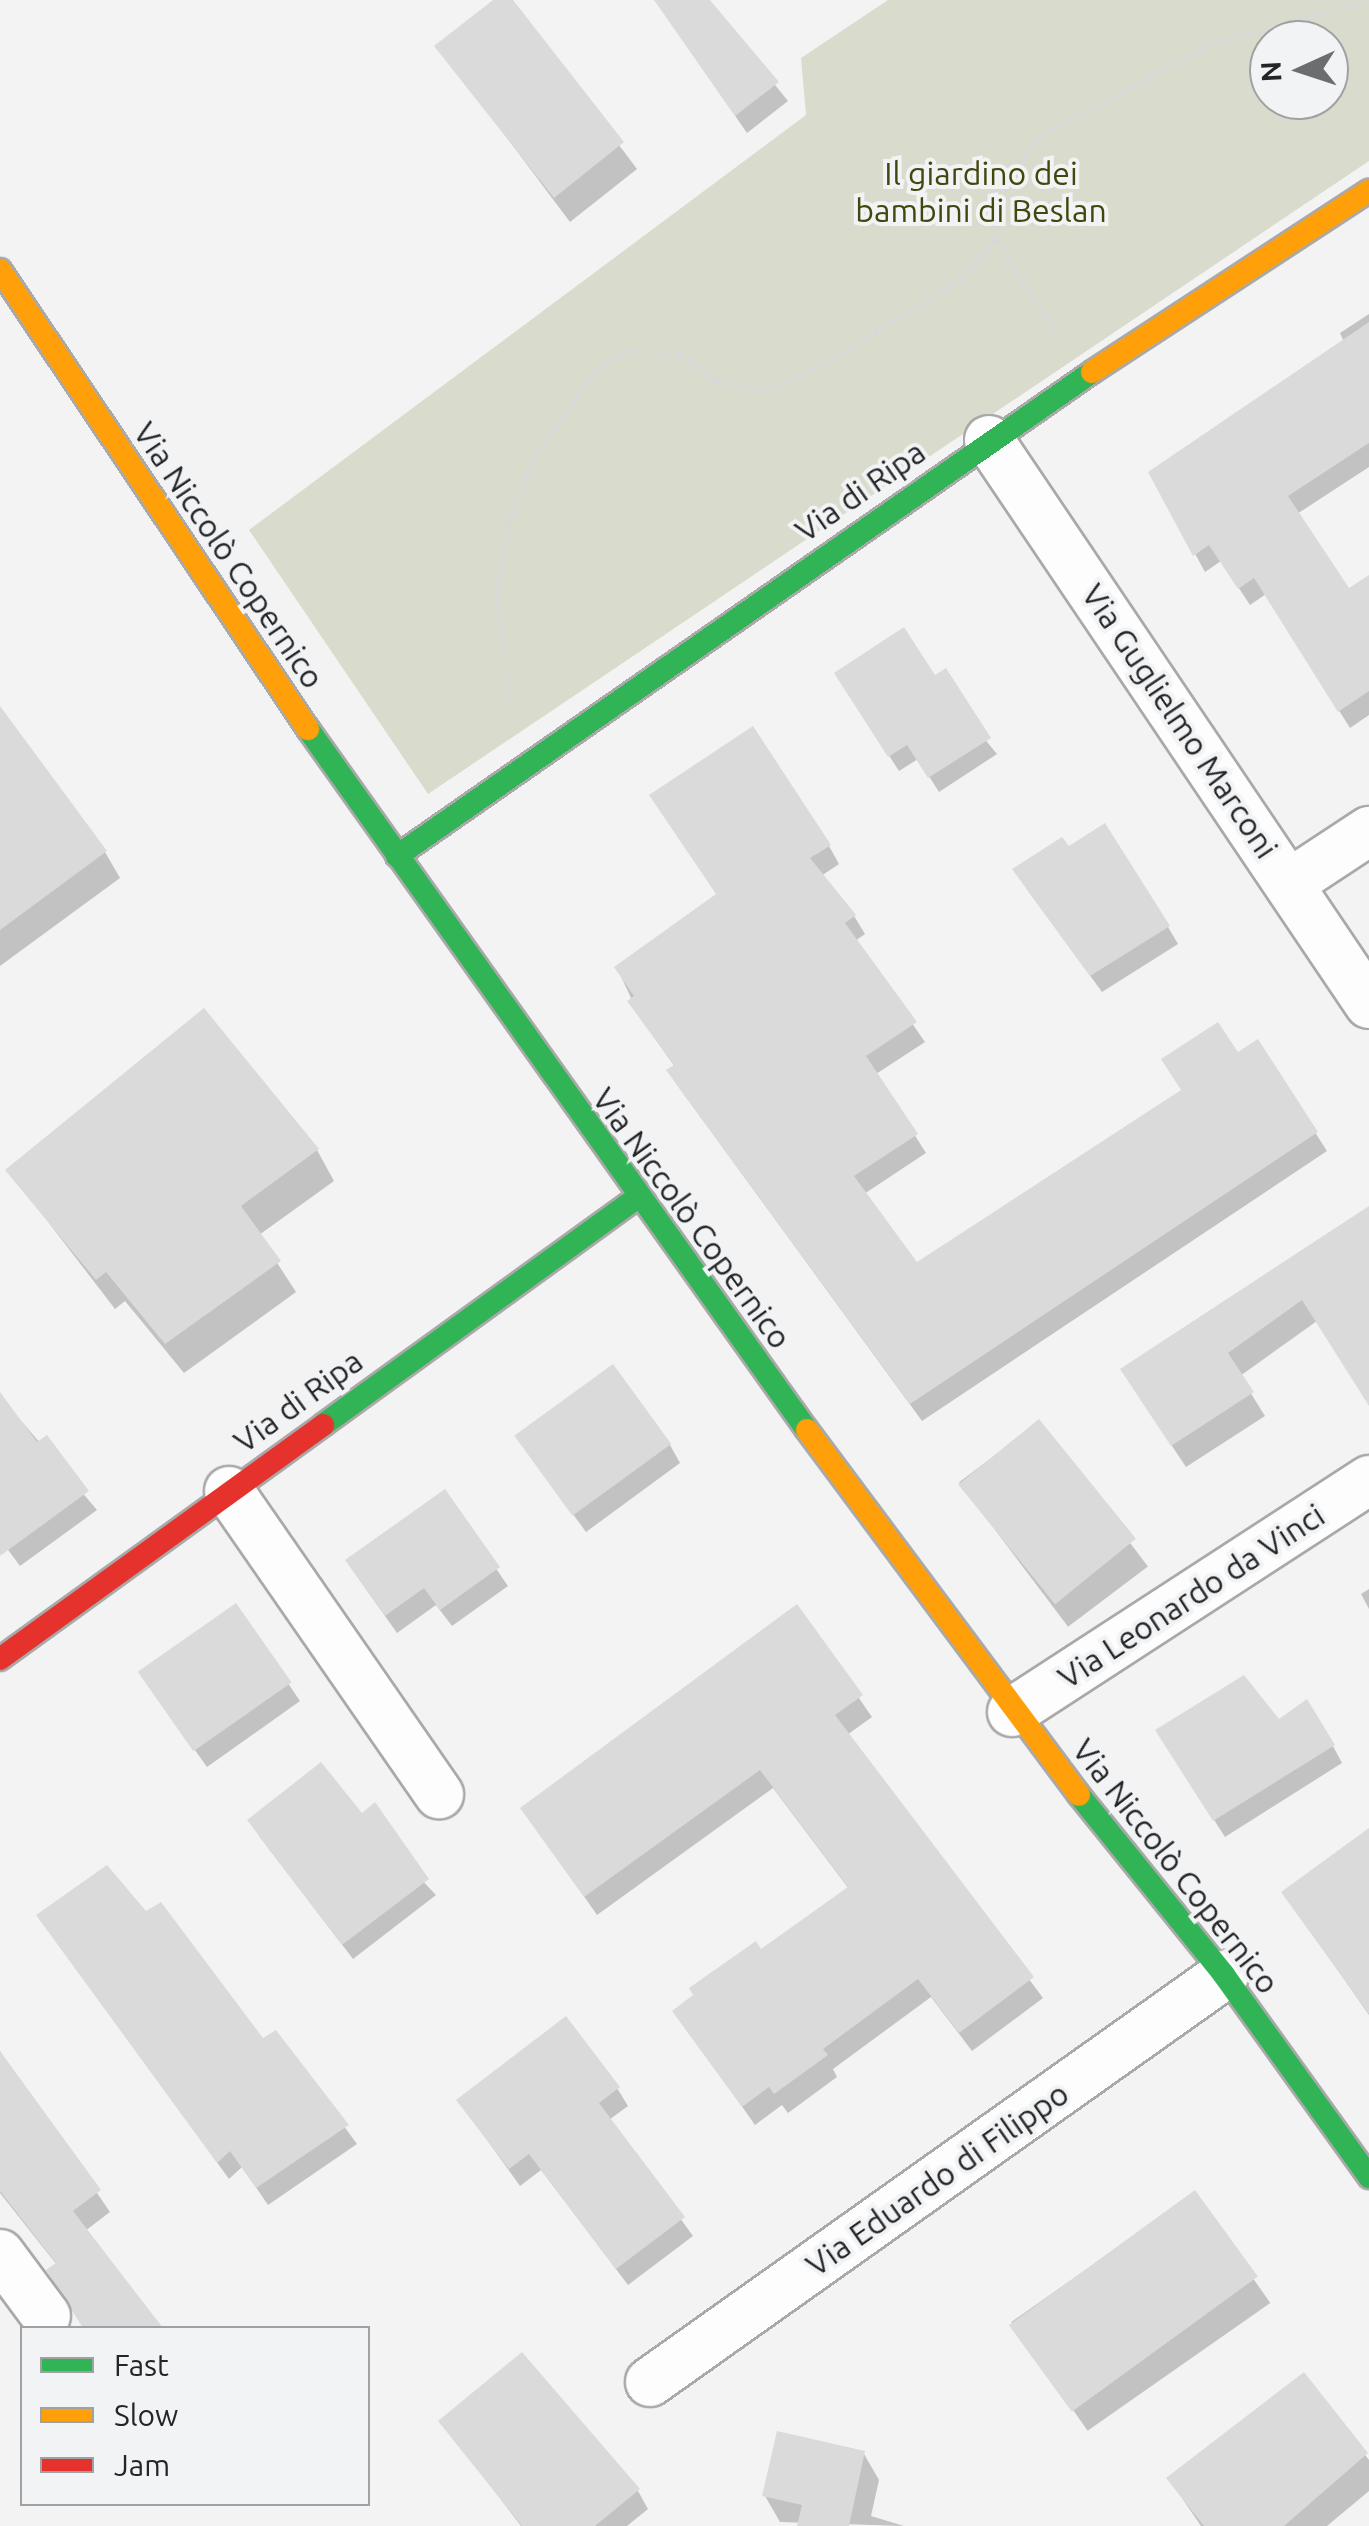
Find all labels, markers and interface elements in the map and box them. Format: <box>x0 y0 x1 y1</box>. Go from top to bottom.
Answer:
north arrow <box>1249 20 1349 120</box>
text: N <box>1255 60 1287 83</box>
park label: Il giardino dei bambini di Beslan <box>855 155 1107 230</box>
street label: Via Niccolò Copernico <box>126 415 332 695</box>
street label: Via di Ripa <box>788 432 932 550</box>
street label: Via Guglielmo Marconi <box>1074 577 1286 865</box>
street label: Via Niccolò Copernico <box>585 1080 799 1356</box>
street label: Via di Ripa <box>226 1341 370 1461</box>
street label: Via Leonardo da Vinci <box>1051 1496 1331 1696</box>
street label: Via Niccolò Copernico <box>1065 1731 1287 2001</box>
street label: Via Eduardo di Filippo <box>798 2074 1076 2284</box>
legend <box>20 2326 370 2506</box>
text: Fast <box>114 2348 169 2382</box>
text: Slow <box>114 2398 178 2432</box>
text: Jam <box>114 2448 170 2482</box>

